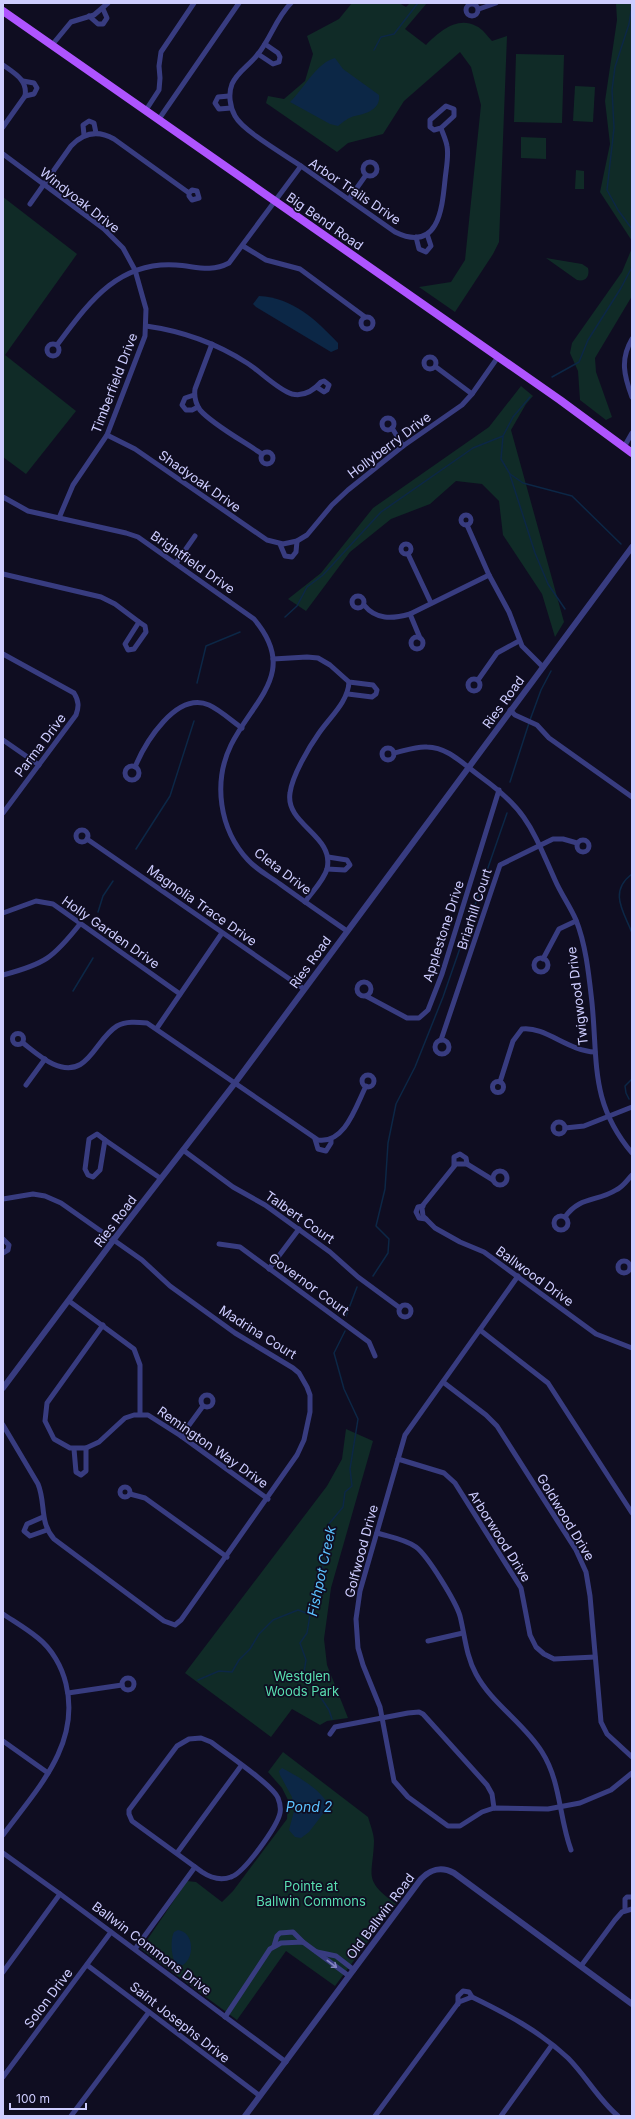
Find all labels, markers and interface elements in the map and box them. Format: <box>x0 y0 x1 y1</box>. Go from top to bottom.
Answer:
street label: Arbor Trails Drive <box>306 154 404 228</box>
street label: Windyoak Drive <box>37 164 123 236</box>
street label: Big Bend Road <box>284 189 366 253</box>
street label: Timberfield Drive <box>88 331 140 435</box>
street label: Hollyberry Drive <box>344 408 434 482</box>
street label: Shadyoak Drive <box>156 447 244 515</box>
street label: Brightfield Drive <box>148 527 238 597</box>
street label: Ries Road <box>479 673 527 731</box>
street label: Parma Drive <box>11 710 69 780</box>
street label: Cleta Drive <box>251 844 315 898</box>
street label: Magnolia Trace Drive <box>144 861 260 949</box>
street label: Briarhill Court <box>453 866 495 952</box>
street label: Applestone Drive <box>419 878 467 984</box>
street label: Holly Garden Drive <box>59 892 163 972</box>
street label: Ries Road <box>286 933 334 991</box>
street label: Twigwood Drive <box>563 946 591 1046</box>
street label: Talbert Court <box>262 1187 338 1247</box>
street label: Ries Road <box>90 1192 140 1250</box>
street label: Ballwood Drive <box>493 1242 577 1310</box>
street label: Governor Court <box>266 1250 352 1318</box>
street label: Madrina Court <box>216 1302 300 1362</box>
street label: Remington Way Drive <box>154 1403 272 1491</box>
street label: Goldwood Drive <box>534 1471 598 1563</box>
street label: Arborwood Drive <box>465 1487 535 1585</box>
street label: Golfwood Drive <box>341 1503 381 1599</box>
water label: Fishpot Creek <box>303 1524 339 1618</box>
park label: Westglen Woods Park <box>265 1668 339 1699</box>
water label: Pond 2 <box>286 1798 333 1815</box>
street label: Old Ballwin Road <box>343 1870 417 1962</box>
park label: Pointe at Ballwin Commons <box>256 1878 366 1909</box>
street label: Ballwin Commons Drive <box>89 1898 215 1998</box>
one-way arrow <box>327 1960 338 1968</box>
street label: Solon Drive <box>20 1965 76 2031</box>
street label: Saint Josephs Drive <box>127 1978 233 2066</box>
scale bar <box>10 2085 86 2111</box>
text: 100 m <box>16 2091 50 2106</box>

